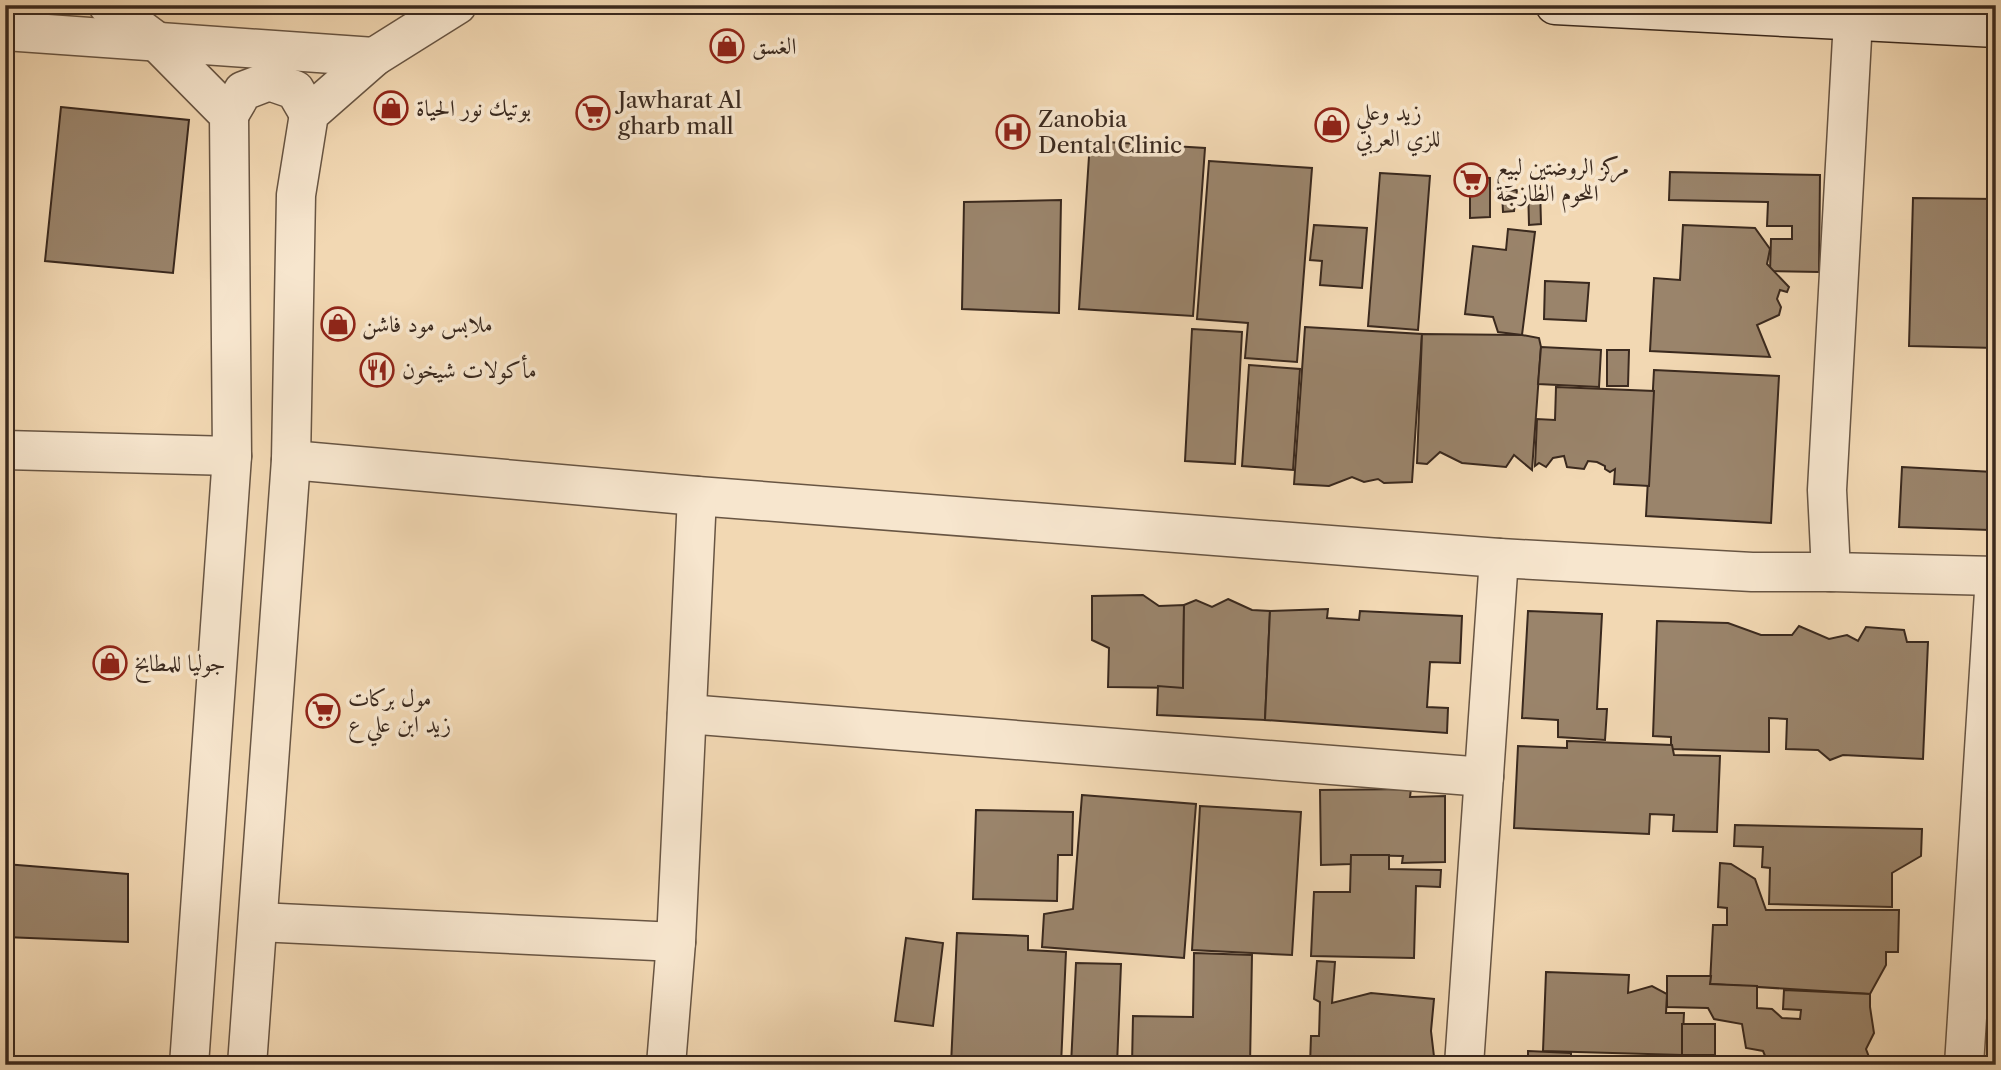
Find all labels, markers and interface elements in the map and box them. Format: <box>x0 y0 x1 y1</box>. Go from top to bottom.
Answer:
shop icon: الغسق <box>708 27 746 65</box>
place label: الغسق <box>752 32 796 61</box>
place label: Jawharat Al gharb mall <box>615 86 742 140</box>
shop icon: بوتيك نور الحياة <box>372 89 410 127</box>
place label: بوتيك نور الحياة <box>416 94 531 123</box>
supermarket icon: Jawharat Al gharb mall <box>574 94 612 132</box>
place label: زيد وعلي للزي العربي <box>1356 98 1440 157</box>
place label: Zanobia Dental Clinic <box>1038 105 1182 159</box>
shop icon: زيد وعلي للزي العربي <box>1313 106 1351 144</box>
hospital icon: Zanobia Dental Clinic <box>994 113 1032 151</box>
place label: مركز الروضتين لبيع اللحوم الطازجة <box>1496 153 1629 213</box>
supermarket icon: مركز الروضتين لبيع اللحوم الطازجة <box>1452 161 1490 199</box>
shop icon: ملابس مود فاشن <box>319 305 357 343</box>
place label: ملابس مود فاشن <box>362 310 493 340</box>
restaurant icon: مأكولات شيخون <box>358 351 396 389</box>
place label: مأكولات شيخون <box>402 354 537 385</box>
shop icon: جوليا للمطابخ <box>91 644 129 682</box>
place label: جوليا للمطابخ <box>134 649 226 683</box>
place label: مول بركات زيد ابن علي ع <box>348 684 451 747</box>
supermarket icon: مول بركات زيد ابن علي ع <box>304 692 342 730</box>

